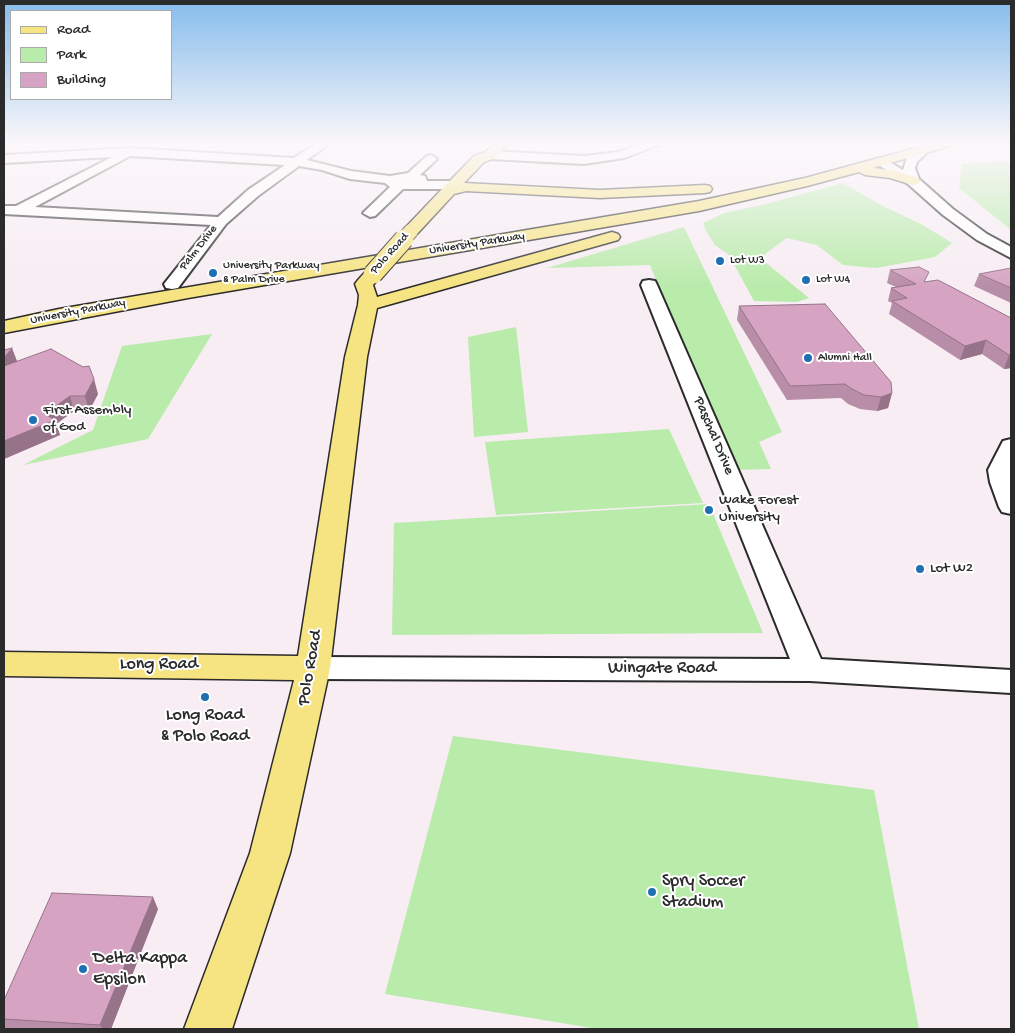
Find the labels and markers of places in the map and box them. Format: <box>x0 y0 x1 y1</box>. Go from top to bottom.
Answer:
place label: Lot W3 <box>730 254 765 268</box>
marker: Lot W3 <box>714 255 726 267</box>
place label: University Parkway & Palm Drive <box>223 259 319 287</box>
marker: University Parkway & Palm Drive <box>207 267 219 279</box>
place label: Lot W4 <box>816 273 850 287</box>
marker: Lot W4 <box>800 274 812 286</box>
place label: Alumni Hall <box>818 351 872 365</box>
marker: Alumni Hall <box>802 352 814 364</box>
place label: First Assembly of God <box>43 402 131 437</box>
marker: First Assembly of God <box>27 414 39 426</box>
place label: Wake Forest University <box>719 492 798 527</box>
marker: Wake Forest University <box>703 504 715 516</box>
place label: Lot W2 <box>930 560 973 578</box>
marker: Lot W2 <box>914 563 926 575</box>
marker: Long Road & Polo Road <box>199 691 211 703</box>
place label: Long Road & Polo Road <box>161 705 249 748</box>
place label: Spry Soccer Stadium <box>662 871 744 914</box>
marker: Spry Soccer Stadium <box>646 886 658 898</box>
place label: Delta Kappa Epsilon <box>93 948 187 991</box>
marker: Delta Kappa Epsilon <box>77 963 89 975</box>

